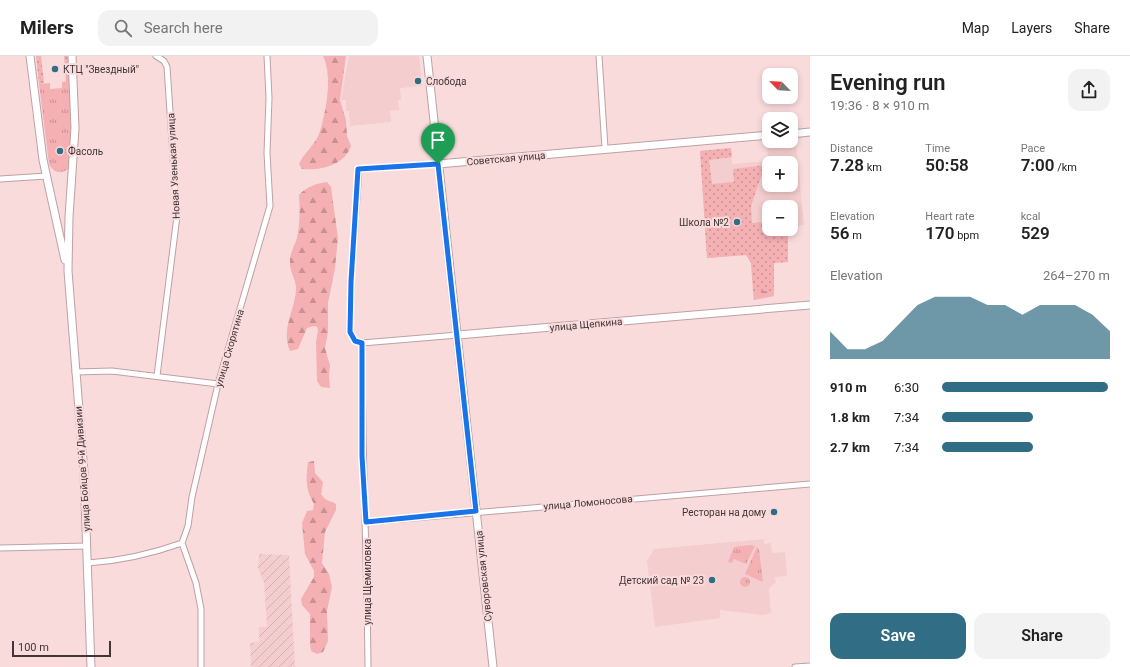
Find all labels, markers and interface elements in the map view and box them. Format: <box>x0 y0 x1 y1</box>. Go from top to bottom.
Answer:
search box <box>98 10 378 46</box>
text: Milers <box>20 16 74 39</box>
icon: search <box>112 17 134 39</box>
text: Search here <box>144 19 223 37</box>
text: Map <box>962 20 989 36</box>
text: Layers <box>1011 20 1052 36</box>
text: Share <box>1074 20 1110 36</box>
marker: КТЦ "Звездный" <box>50 64 60 74</box>
place label: КТЦ "Звездный" <box>63 64 139 75</box>
north arrow <box>762 68 798 104</box>
map controls <box>762 68 798 236</box>
button: share <box>1068 69 1110 111</box>
text: Evening run <box>830 70 946 95</box>
marker: Слобода <box>413 76 423 86</box>
place label: Слобода <box>426 76 466 87</box>
text: 19:36 · 8 × 910 m <box>830 98 929 113</box>
button: layers <box>762 112 798 148</box>
street label: Новая Узенькая улица <box>165 113 182 219</box>
pin <box>421 123 455 164</box>
icon: arrive <box>427 129 449 151</box>
text: Distance <box>830 142 873 155</box>
text: Time <box>925 142 950 155</box>
text: Pace <box>1021 142 1045 155</box>
place label: Фасоль <box>68 145 103 157</box>
marker: Фасоль <box>55 146 65 156</box>
street label: Советская улица <box>466 150 546 167</box>
text: 7.28 <box>830 155 864 175</box>
text: 50:58 <box>925 155 969 175</box>
text: 7:00 <box>1021 155 1054 175</box>
button: + <box>762 156 798 192</box>
text: km <box>864 161 882 174</box>
text: /km <box>1054 161 1077 174</box>
button: − <box>762 200 798 236</box>
text: Elevation <box>830 210 875 223</box>
text: Heart rate <box>925 210 974 223</box>
text: kcal <box>1021 210 1041 223</box>
place label: Школа №2 <box>679 217 729 228</box>
marker: Школа №2 <box>732 217 742 227</box>
text: 56 <box>830 223 849 243</box>
text: 170 <box>925 223 954 243</box>
text: 529 <box>1021 223 1050 243</box>
text: m <box>849 229 862 242</box>
text: bpm <box>954 229 979 242</box>
text: Elevation <box>830 268 883 283</box>
text: 264–270 m <box>1043 268 1110 283</box>
street label: улица Скорятина <box>213 308 246 388</box>
street label: улица Щепкина <box>549 316 623 333</box>
text: 910 m <box>830 380 867 395</box>
text: 6:30 <box>894 380 919 395</box>
street label: улица Бойцов 9-й Дивизии <box>73 406 92 532</box>
text: 1.8 km <box>830 410 870 425</box>
text: 7:34 <box>894 410 919 425</box>
text: 2.7 km <box>830 440 870 455</box>
text: 7:34 <box>894 440 919 455</box>
street label: улица Ломоносова <box>543 493 633 512</box>
place label: Ресторан на дому <box>682 507 766 518</box>
marker: Ресторан на дому <box>769 507 779 517</box>
street label: Суворовская улица <box>473 530 494 622</box>
street label: улица Щемиловка <box>362 539 373 625</box>
place label: Детский сад № 23 <box>619 575 704 586</box>
marker: Детский сад № 23 <box>707 575 717 585</box>
button: Save <box>830 613 966 659</box>
button: Share <box>974 613 1110 659</box>
scale bar <box>12 639 111 658</box>
text: 100 m <box>18 641 49 654</box>

